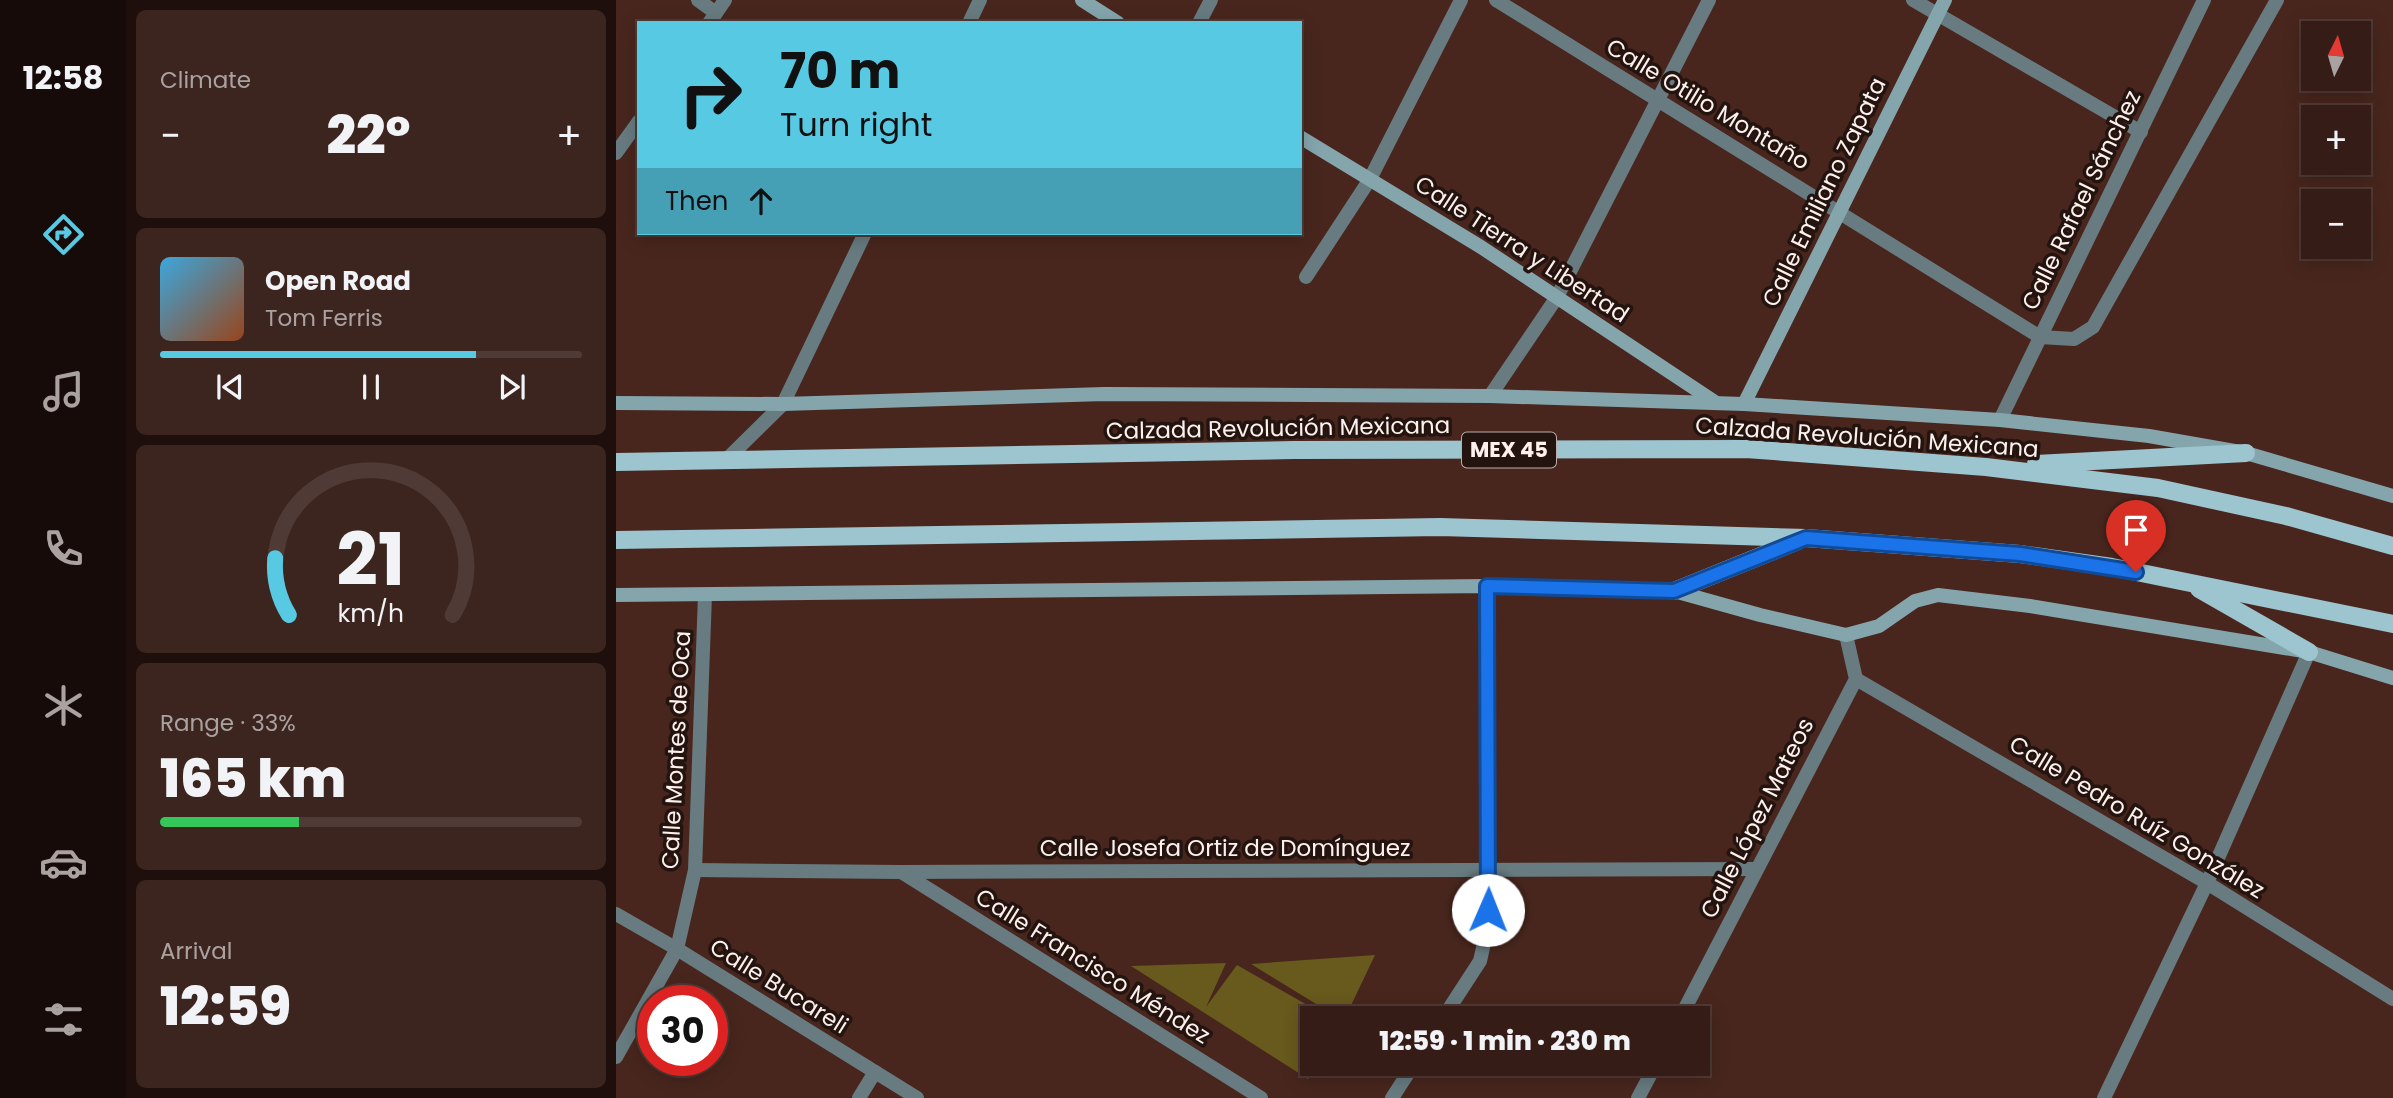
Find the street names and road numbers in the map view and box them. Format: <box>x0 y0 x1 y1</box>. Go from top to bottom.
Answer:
street label: Calle Otilio Montaño <box>1600 31 1816 177</box>
street label: Calle Emiliano Zapata <box>1754 72 1894 312</box>
street label: Calle Rafael Sánchez <box>2014 85 2148 315</box>
street label: Calle Tierra y Libertad <box>1409 168 1635 330</box>
street label: Calzada Revolución Mexicana <box>1106 409 1450 447</box>
street label: Calzada Revolución Mexicana <box>1694 409 2040 465</box>
road number: MEX 45 <box>1462 433 1556 468</box>
street label: Calle Montes de Oca <box>654 630 698 870</box>
street label: Calle López Mateos <box>1693 712 1821 924</box>
street label: Calle Pedro Ruíz González <box>2003 728 2271 906</box>
street label: Calle Josefa Ortiz de Domínguez <box>1040 832 1410 864</box>
street label: Calle Francisco Méndez <box>970 881 1216 1051</box>
street label: Calle Bucareli <box>704 931 854 1041</box>

